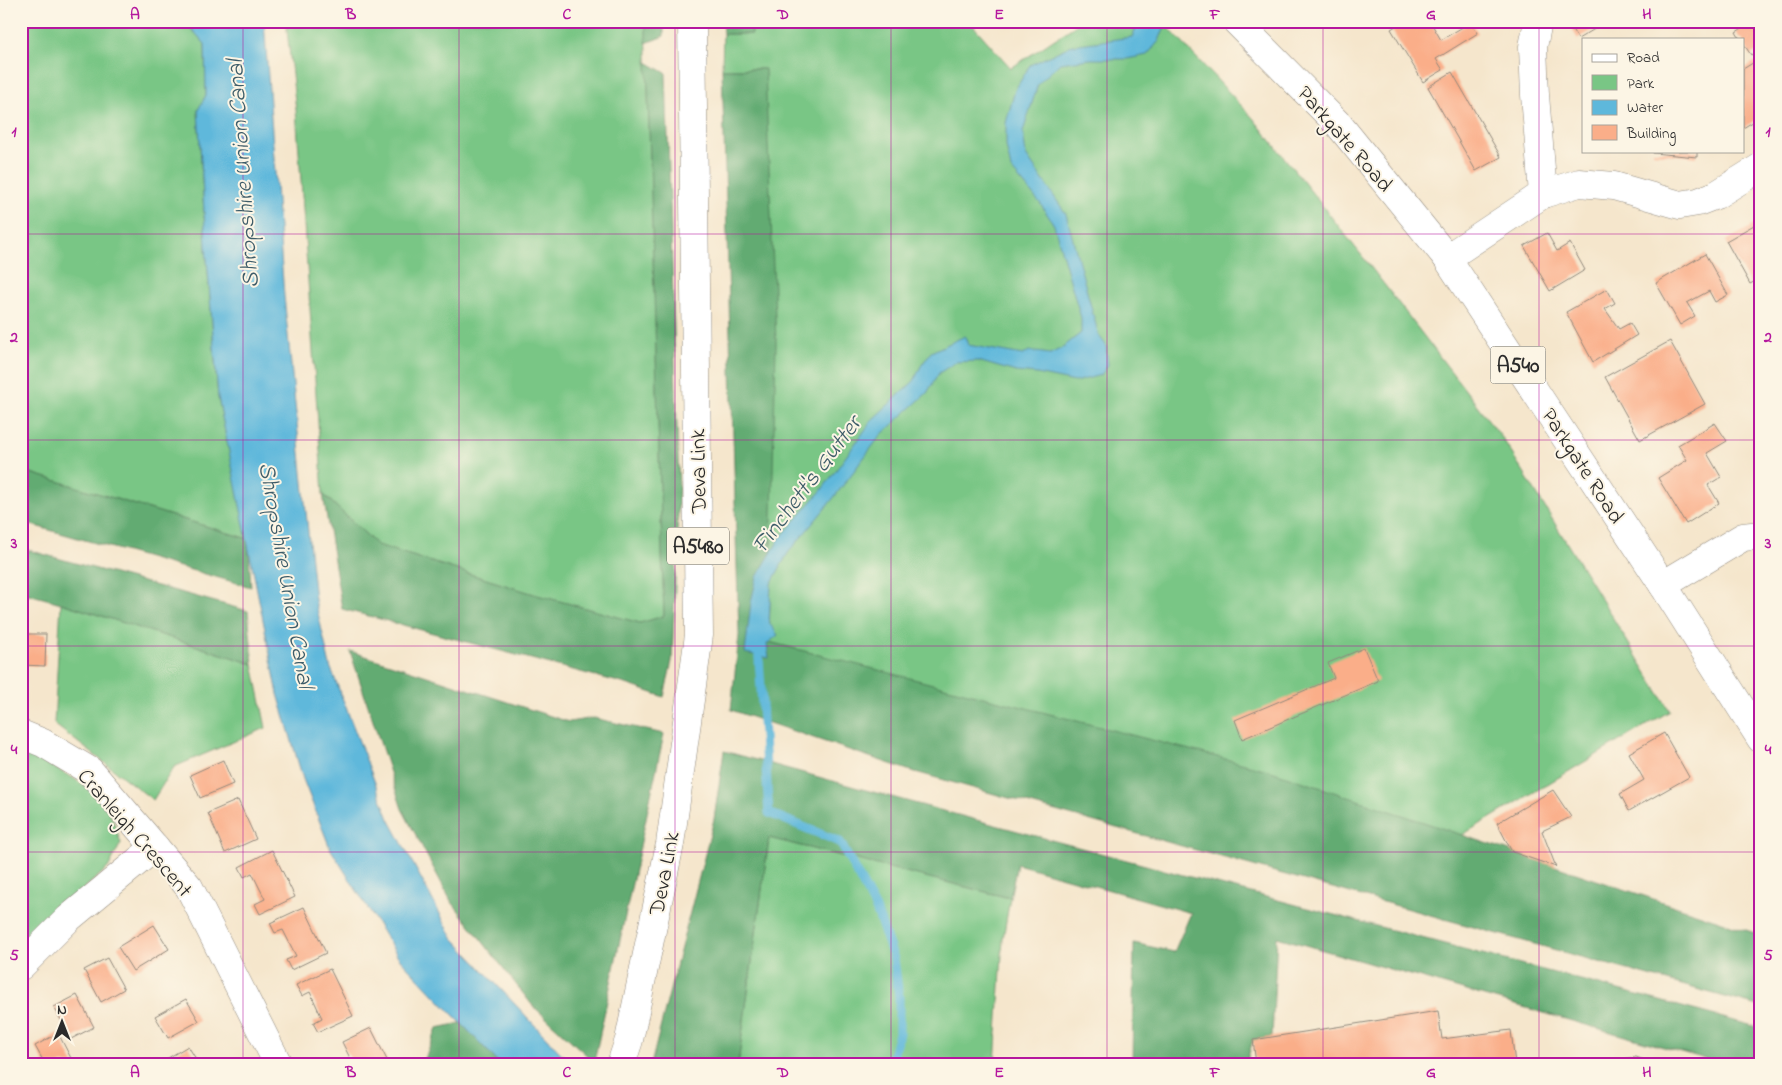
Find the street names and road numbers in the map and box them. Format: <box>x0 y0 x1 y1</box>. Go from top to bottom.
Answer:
street label: Parkgate Road <box>1288 80 1399 201</box>
road number: A540 <box>1490 346 1546 384</box>
street label: Parkgate Road <box>1531 403 1631 531</box>
street label: Deva Link <box>683 428 717 514</box>
road number: A5480 <box>667 528 729 564</box>
street label: Cranleigh Crescent <box>68 762 199 907</box>
street label: Deva Link <box>642 829 690 919</box>

